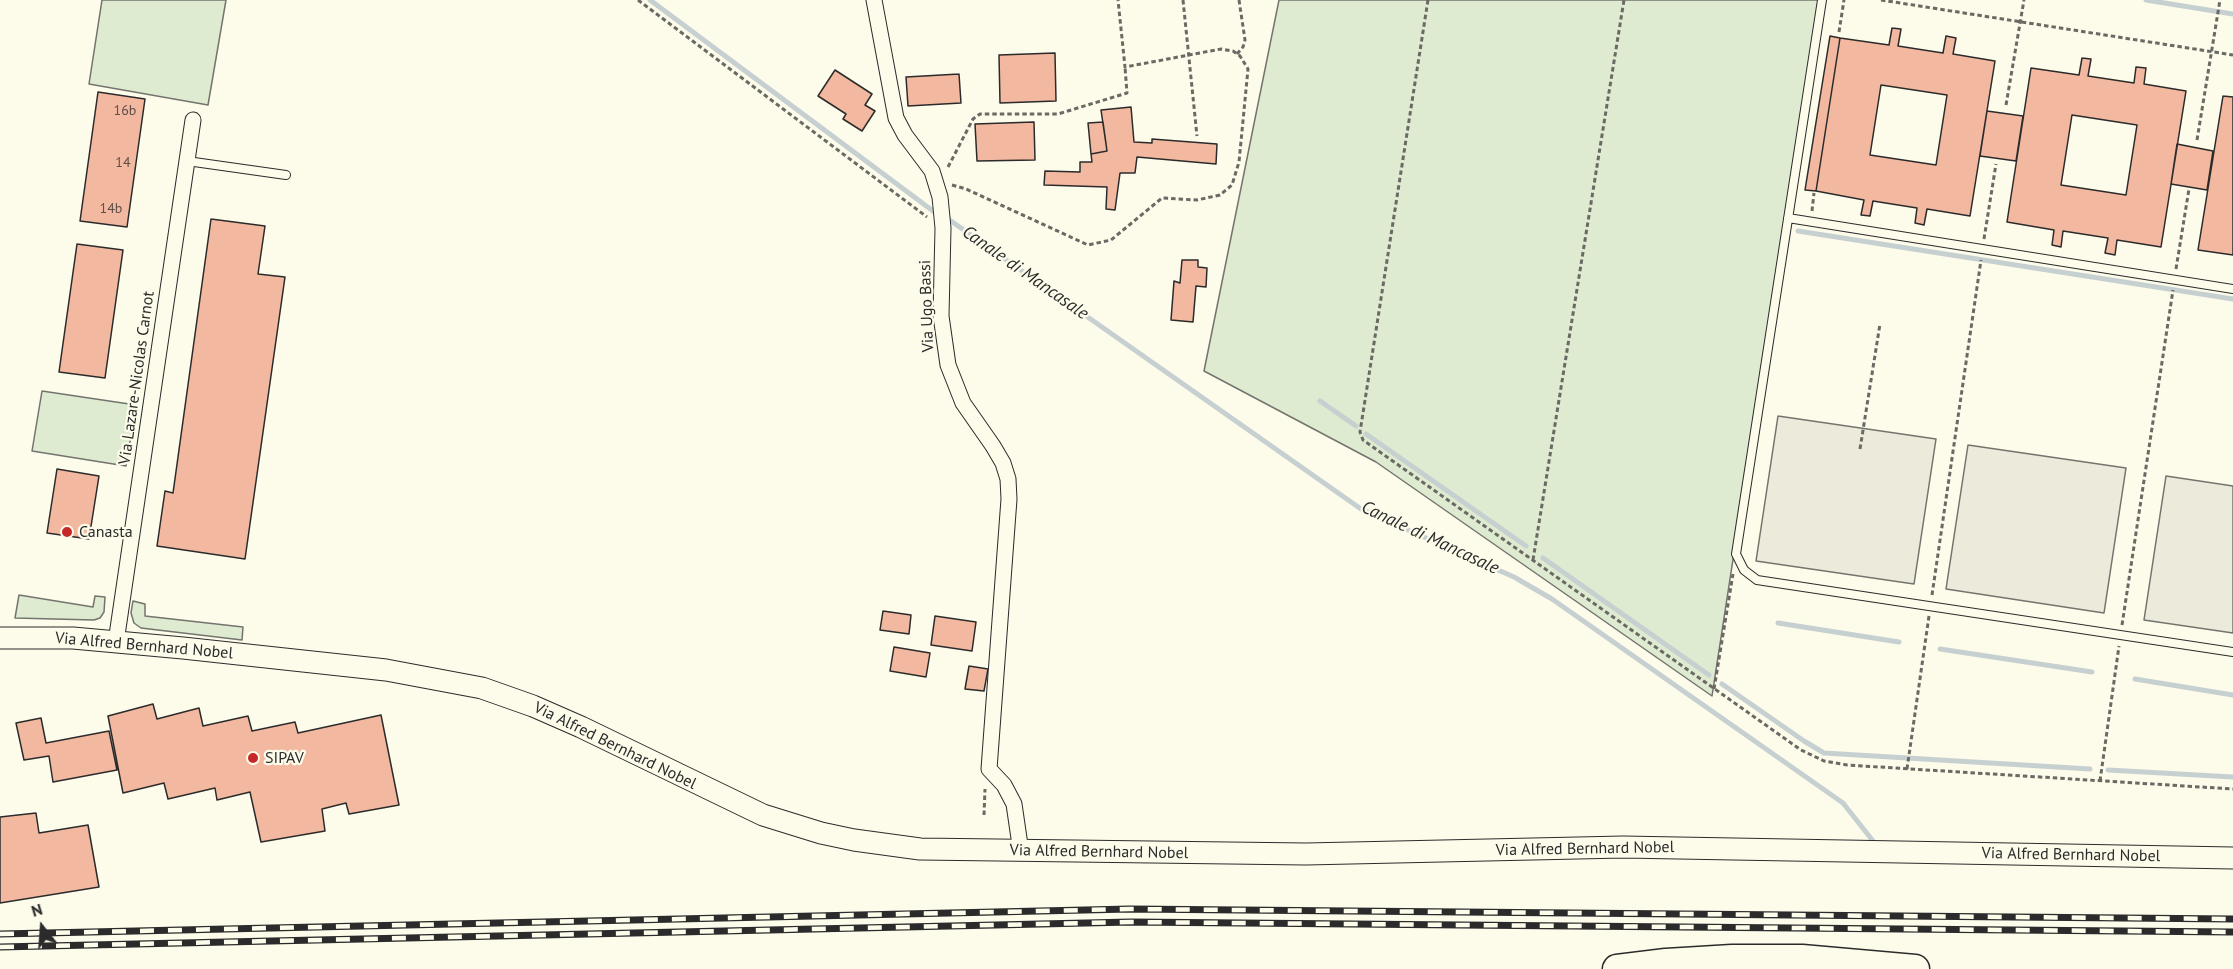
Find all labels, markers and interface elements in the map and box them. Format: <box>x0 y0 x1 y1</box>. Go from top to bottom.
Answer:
house number: 16b <box>114 103 136 119</box>
house number: 14 <box>115 155 131 171</box>
house number: 14b <box>100 201 122 217</box>
water label: Canale di Mancasale <box>958 221 1092 325</box>
street label: Via Ugo Bassi <box>916 259 938 353</box>
street label: Via Lazare-Nicolas Carnot <box>115 290 159 466</box>
water label: Canale di Mancasale <box>1358 497 1502 579</box>
place label: Canasta <box>79 522 133 542</box>
marker: Canasta <box>60 525 74 539</box>
street label: Via Alfred Bernhard Nobel <box>54 629 234 663</box>
street label: Via Alfred Bernhard Nobel <box>531 698 699 794</box>
place label: SIPAV <box>265 748 304 768</box>
marker: SIPAV <box>246 751 260 765</box>
street label: Via Alfred Bernhard Nobel <box>1496 838 1674 860</box>
street label: Via Alfred Bernhard Nobel <box>1010 841 1188 863</box>
street label: Via Alfred Bernhard Nobel <box>1982 844 2160 866</box>
north arrow <box>12 897 72 957</box>
text: N <box>29 899 45 921</box>

